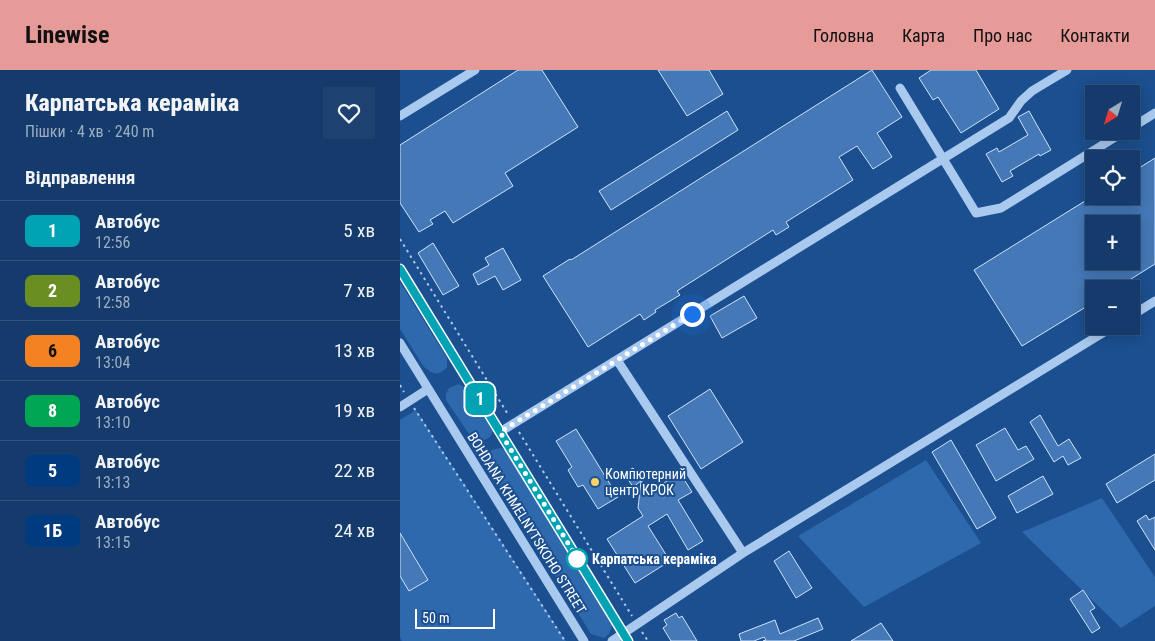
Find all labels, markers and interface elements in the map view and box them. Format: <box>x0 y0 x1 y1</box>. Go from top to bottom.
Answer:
text: Linewise <box>25 21 109 49</box>
text: Головна <box>813 25 874 46</box>
text: Карта <box>902 25 945 46</box>
text: Про нас <box>973 25 1032 46</box>
text: Контакти <box>1060 25 1130 46</box>
north arrow <box>1085 85 1140 140</box>
map controls <box>1085 85 1140 335</box>
button: heart <box>323 87 375 139</box>
text: Карпатська кераміка <box>25 89 239 117</box>
text: Пішки · 4 хв · 240 m <box>25 122 154 141</box>
button: locate <box>1085 150 1140 205</box>
text: Відправлення <box>25 166 135 189</box>
text: Автобус <box>95 210 160 233</box>
button: + <box>1085 215 1140 270</box>
text: 5 хв <box>343 219 375 242</box>
text: 1 <box>48 220 57 241</box>
text: 12:56 <box>95 233 130 252</box>
text: Автобус <box>95 270 160 293</box>
text: 7 хв <box>343 279 375 302</box>
text: 2 <box>48 280 57 301</box>
button: − <box>1085 280 1140 335</box>
text: 12:58 <box>95 293 130 312</box>
your location <box>680 302 705 327</box>
text: Автобус <box>95 330 160 353</box>
text: 13 хв <box>334 339 375 362</box>
text: 6 <box>48 340 57 361</box>
text: 13:04 <box>95 353 130 372</box>
line badge: 1 <box>464 383 496 415</box>
text: 1 <box>475 388 485 409</box>
text: Автобус <box>95 390 160 413</box>
text: 19 хв <box>334 399 375 422</box>
text: 8 <box>48 400 57 421</box>
text: 13:10 <box>95 413 130 432</box>
street label: BOHDANA KHMELNYTSKOHO STREET <box>464 429 590 617</box>
text: Автобус <box>95 450 160 473</box>
text: 22 хв <box>334 459 375 482</box>
text: 5 <box>48 460 57 481</box>
place label: Компютерний центр КРОК <box>605 466 686 498</box>
text: 13:13 <box>95 473 130 492</box>
marker: Компютерний центр КРОК <box>589 476 601 488</box>
text: Автобус <box>95 510 160 533</box>
text: 24 хв <box>334 519 375 542</box>
text: 1Б <box>43 520 62 541</box>
text: 13:15 <box>95 533 130 552</box>
marker: Карпатська кераміка <box>566 548 588 570</box>
place label: Карпатська кераміка <box>592 551 717 567</box>
scale bar <box>415 606 495 629</box>
text: 50 m <box>422 610 450 626</box>

